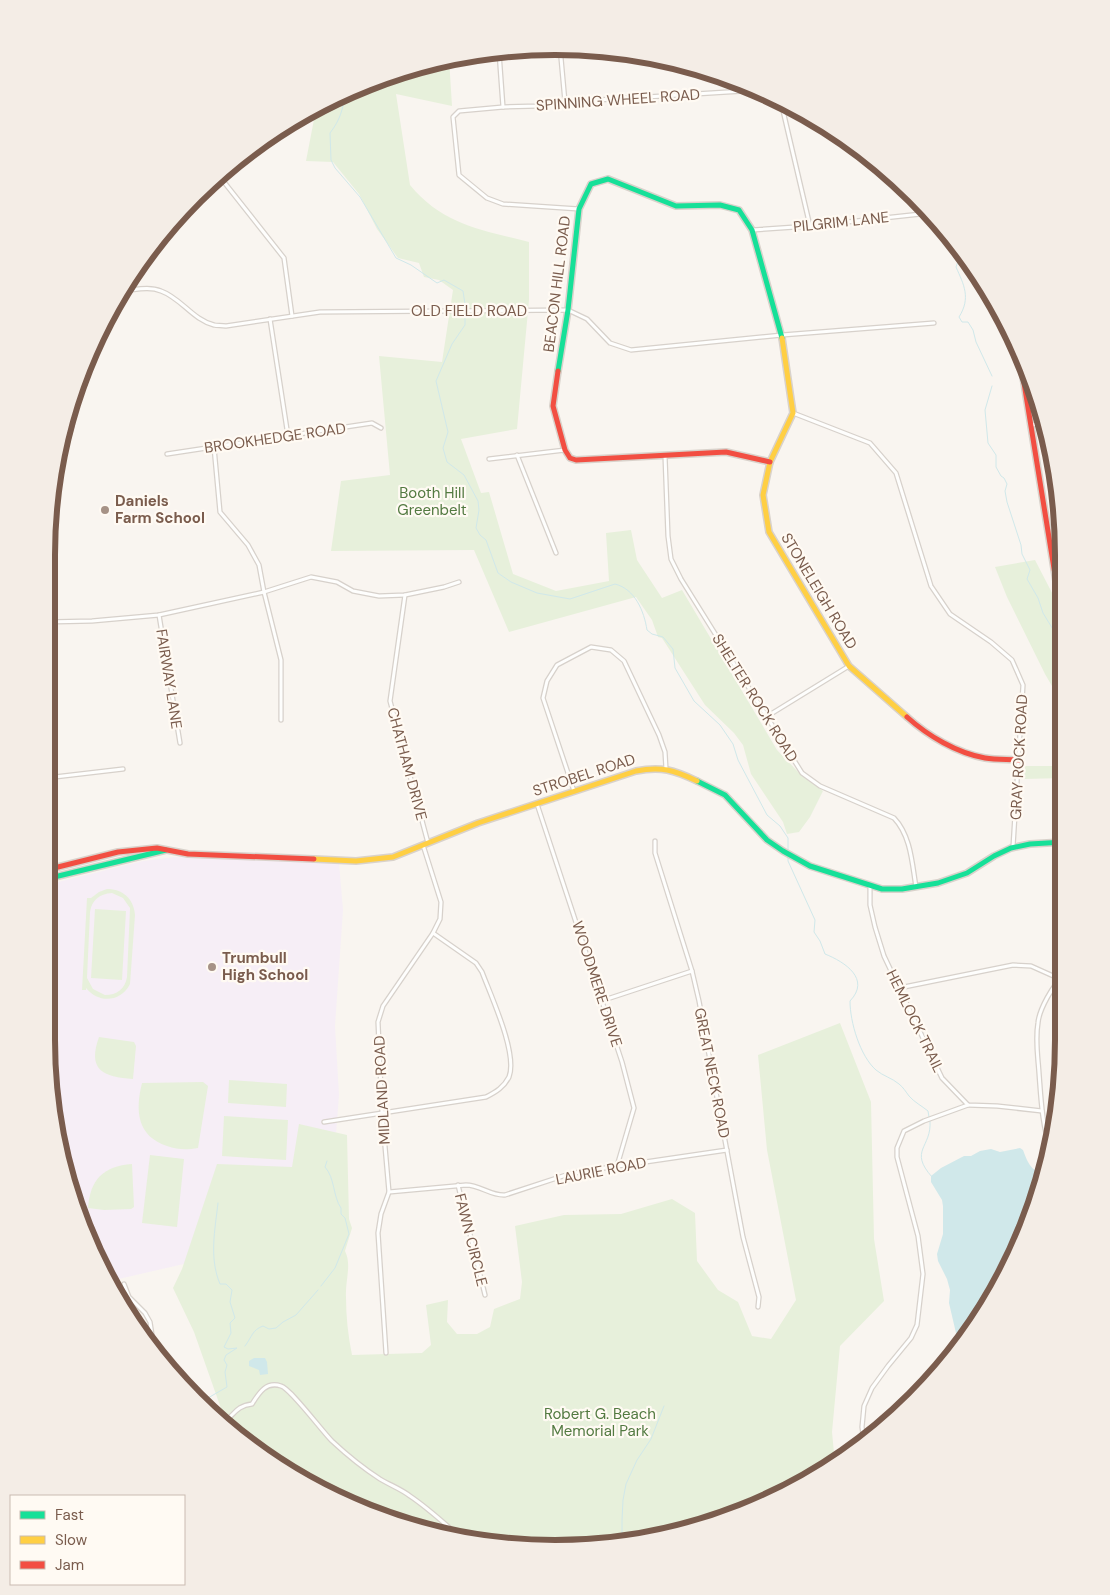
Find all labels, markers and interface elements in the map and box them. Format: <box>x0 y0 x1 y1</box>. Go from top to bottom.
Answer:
street label: SPINNING WHEEL ROAD <box>535 84 701 116</box>
street label: PILGRIM LANE <box>792 207 890 237</box>
street label: BEACON HILL ROAD <box>539 215 575 353</box>
street label: OLD FIELD ROAD <box>411 301 527 321</box>
street label: BROOKHEDGE ROAD <box>203 418 347 458</box>
park label: Booth Hill Greenbelt <box>397 483 467 520</box>
place label: Daniels Farm School <box>115 491 205 528</box>
marker: Daniels Farm School <box>99 504 111 516</box>
street label: STONELEIGH ROAD <box>776 529 862 653</box>
street label: FAIRWAY LANE <box>151 628 187 730</box>
street label: SHELTER ROCK ROAD <box>707 630 803 766</box>
street label: GRAY ROCK ROAD <box>1006 694 1032 820</box>
street label: CHATHAM DRIVE <box>382 705 432 823</box>
street label: STROBEL ROAD <box>530 749 638 801</box>
street label: WOODMERE DRIVE <box>567 918 627 1050</box>
place label: Trumbull High School <box>222 948 308 985</box>
marker: Trumbull High School <box>206 961 218 973</box>
street label: HEMLOCK TRAIL <box>881 966 949 1076</box>
street label: GREAT NECK ROAD <box>690 1006 734 1140</box>
street label: MIDLAND ROAD <box>369 1035 395 1145</box>
street label: LAURIE ROAD <box>554 1152 648 1190</box>
street label: FAWN CIRCLE <box>450 1191 492 1289</box>
park label: Robert G. Beach Memorial Park <box>544 1404 656 1441</box>
legend <box>10 1495 185 1585</box>
text: Fast <box>55 1505 84 1525</box>
text: Slow <box>55 1530 88 1550</box>
text: Jam <box>55 1555 84 1575</box>

